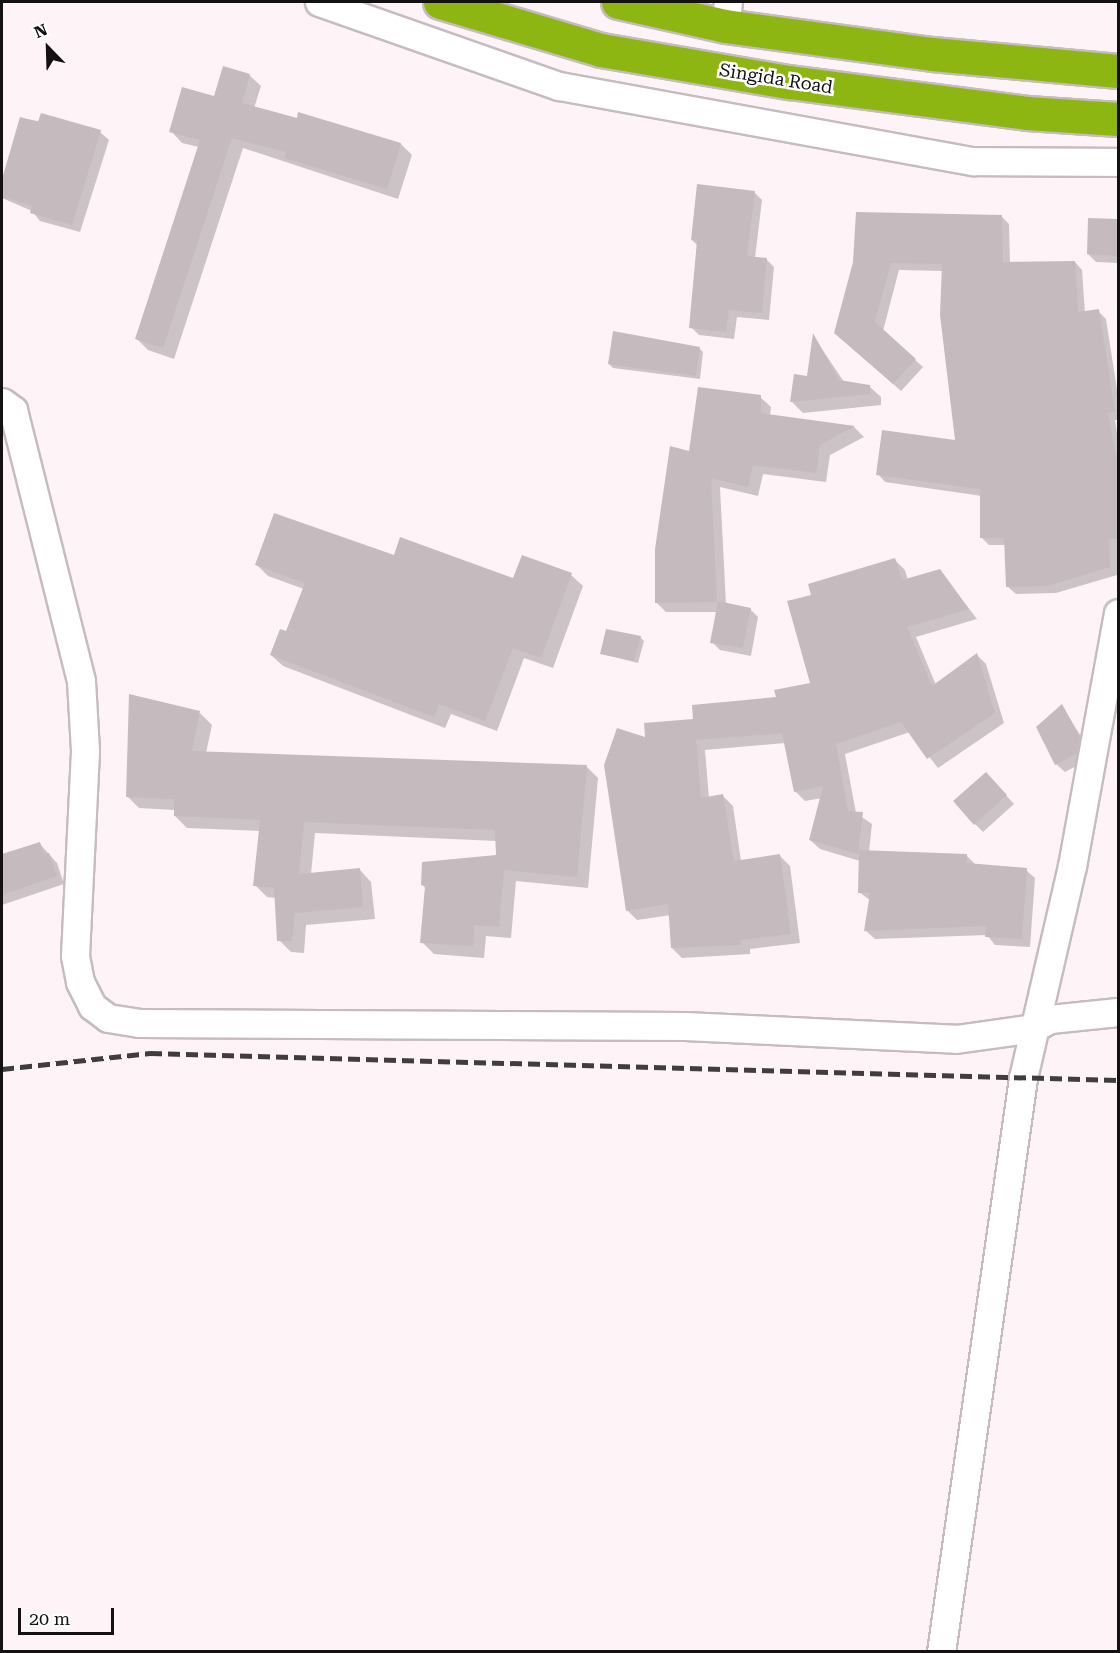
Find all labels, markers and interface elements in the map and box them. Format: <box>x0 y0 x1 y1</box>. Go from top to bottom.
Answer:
north arrow <box>18 18 78 78</box>
text: N <box>31 20 50 42</box>
street label: Singida Road <box>718 59 834 99</box>
scale bar <box>21 1596 117 1634</box>
text: 20 m <box>29 1608 70 1629</box>

